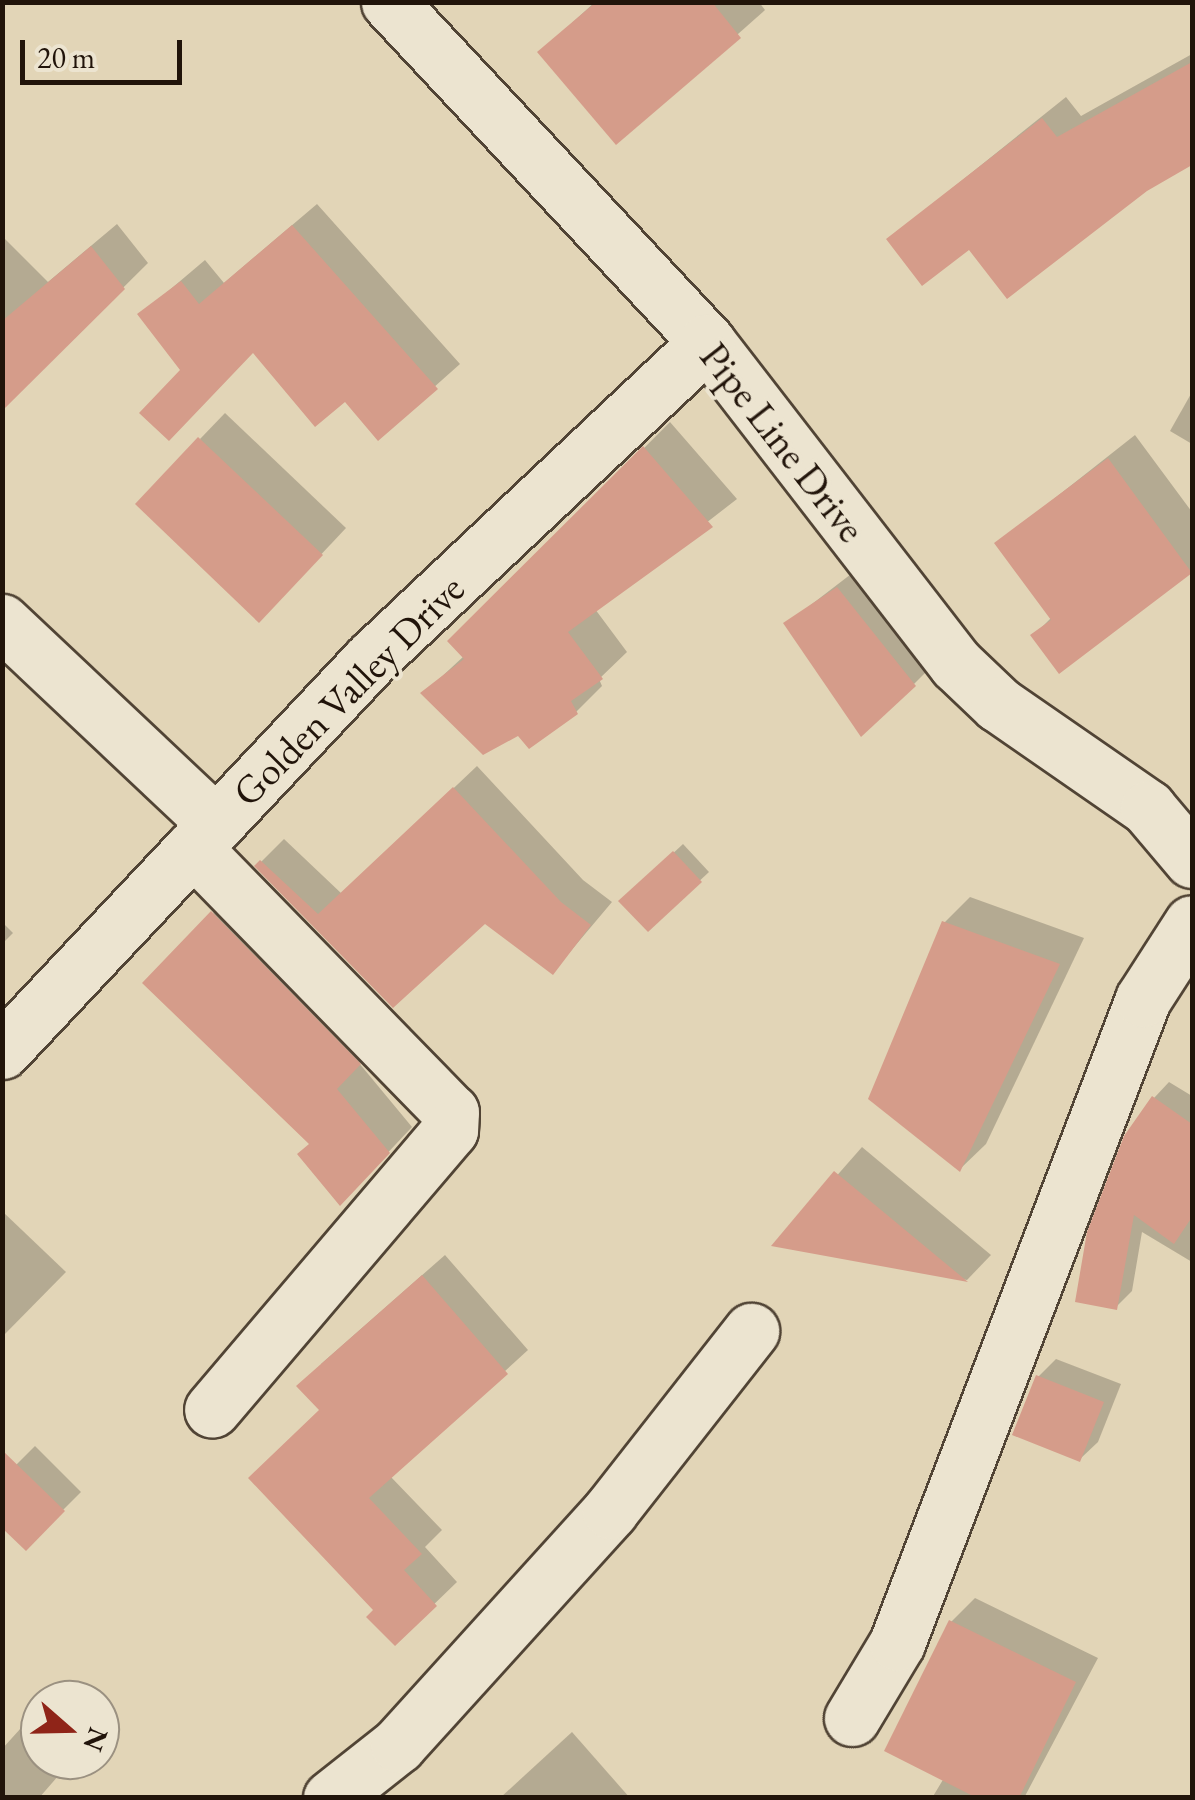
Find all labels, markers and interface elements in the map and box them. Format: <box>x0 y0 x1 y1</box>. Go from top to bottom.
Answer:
scale bar <box>25 20 188 82</box>
text: 20 m <box>37 38 95 77</box>
street label: Pipe Line Drive <box>690 333 876 551</box>
street label: Golden Valley Drive <box>222 564 474 816</box>
north arrow <box>20 1680 120 1780</box>
text: N <box>76 1723 117 1756</box>

